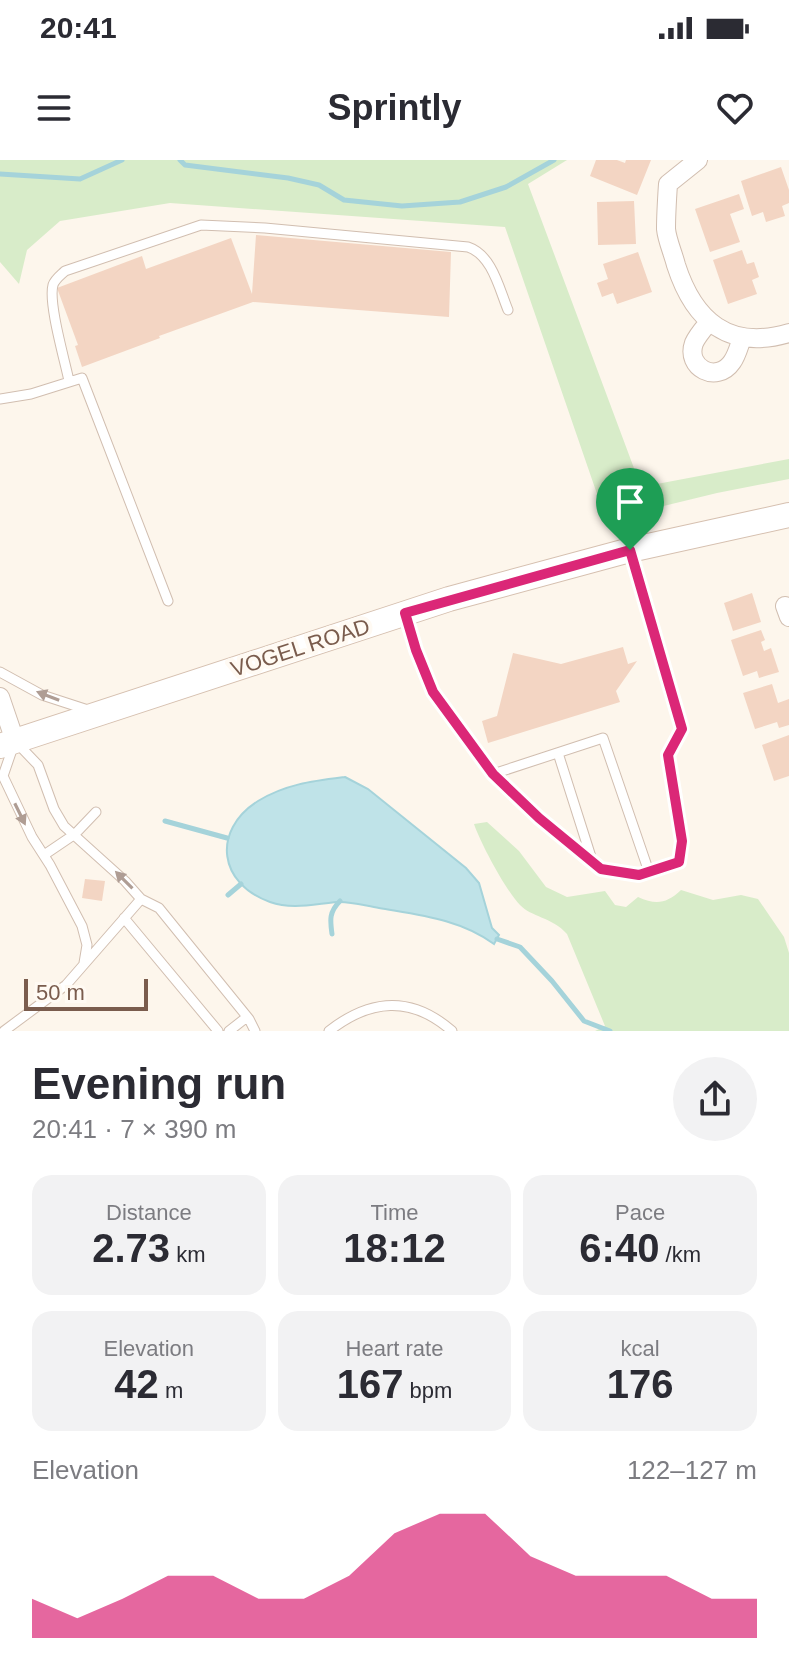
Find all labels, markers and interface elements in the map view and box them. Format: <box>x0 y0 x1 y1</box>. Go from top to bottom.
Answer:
text: 20:41 <box>40 11 117 44</box>
icon: menu <box>32 86 76 130</box>
icon: heart <box>713 86 757 130</box>
text: Sprintly <box>327 87 462 128</box>
pin <box>596 468 664 550</box>
icon: arrive <box>608 480 652 524</box>
street label: VOGEL ROAD <box>227 613 373 682</box>
one-way arrow <box>36 689 60 702</box>
one-way arrow <box>13 802 27 825</box>
one-way arrow <box>115 871 134 890</box>
scale bar <box>24 975 148 1011</box>
text: 50 m <box>36 980 85 1005</box>
button: share <box>673 1057 757 1141</box>
text: Evening run <box>32 1059 286 1108</box>
text: 20:41 · 7 × 390 m <box>32 1114 237 1144</box>
text: Distance <box>106 1200 192 1225</box>
text: Time <box>370 1200 419 1225</box>
text: Pace <box>615 1200 665 1225</box>
text: 2.73 <box>92 1226 170 1270</box>
text: 18:12 <box>343 1226 446 1270</box>
text: 6:40 <box>579 1226 659 1270</box>
text: km <box>170 1242 205 1267</box>
text: /km <box>659 1242 701 1267</box>
text: Elevation <box>104 1336 194 1361</box>
text: Heart rate <box>346 1336 443 1361</box>
text: kcal <box>621 1336 660 1361</box>
text: 42 <box>114 1362 159 1406</box>
text: 167 <box>337 1362 403 1406</box>
text: 176 <box>607 1362 674 1406</box>
text: m <box>159 1378 183 1403</box>
text: bpm <box>403 1378 452 1403</box>
text: Elevation <box>32 1455 139 1485</box>
text: 122–127 m <box>627 1455 757 1485</box>

